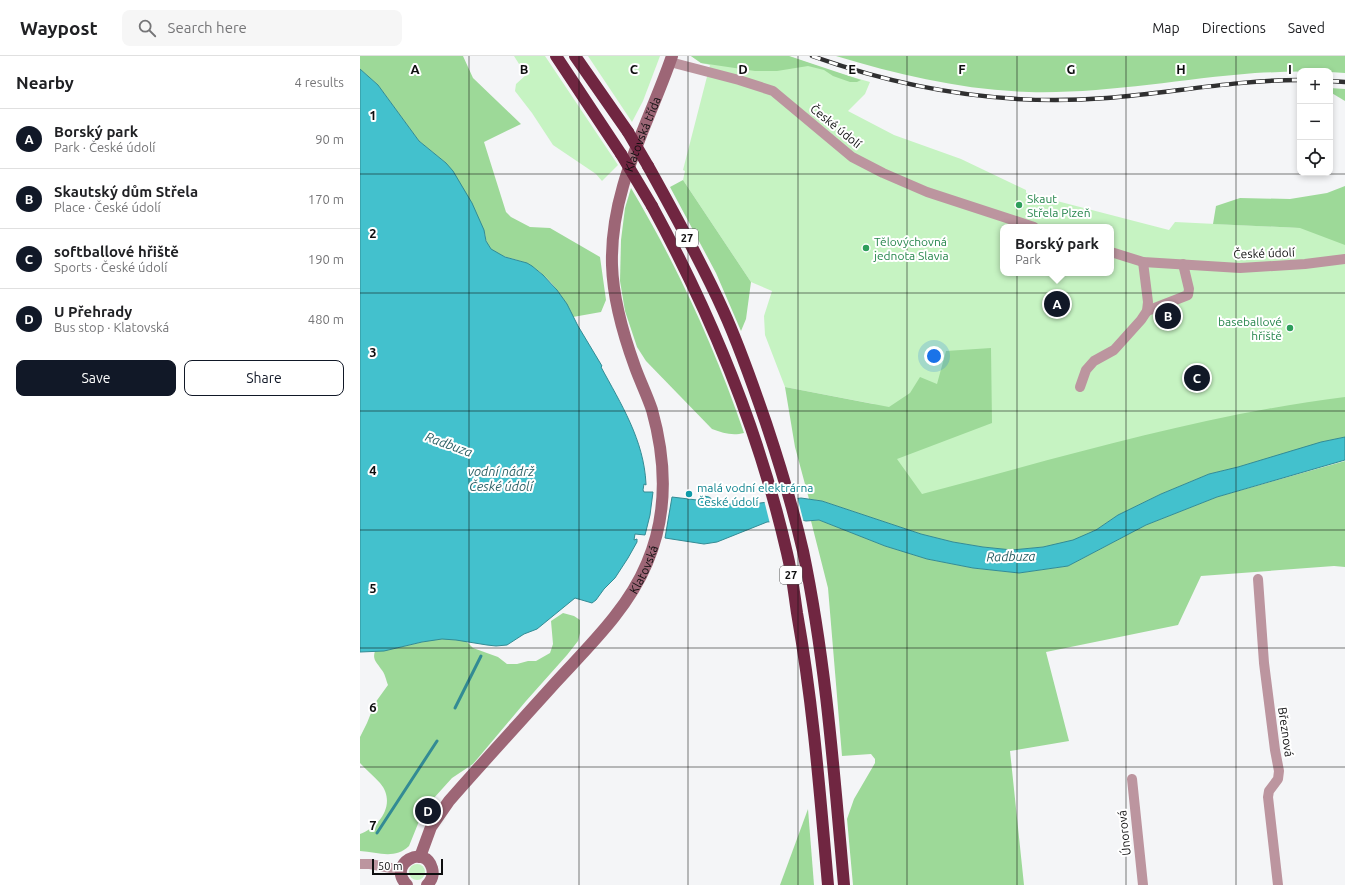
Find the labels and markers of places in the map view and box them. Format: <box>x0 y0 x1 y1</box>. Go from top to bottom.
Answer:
place label: Skaut Střela Plzeň <box>1027 192 1090 219</box>
marker: Skaut Střela Plzeň <box>1014 200 1024 210</box>
place label: Tělovýchovná jednota Slavia <box>873 235 949 262</box>
marker: Tělovýchovná jednota Slavia <box>861 243 871 253</box>
pin: A <box>1044 289 1070 319</box>
pin: B <box>1155 301 1181 331</box>
place label: baseballové hřiště <box>1218 315 1282 342</box>
marker: baseballové hřiště <box>1285 323 1295 333</box>
pin: C <box>1184 363 1210 393</box>
place label: malá vodní elektrárna České údolí <box>697 481 813 508</box>
marker: malá vodní elektrárna České údolí <box>684 489 694 499</box>
pin: D <box>415 796 441 826</box>

